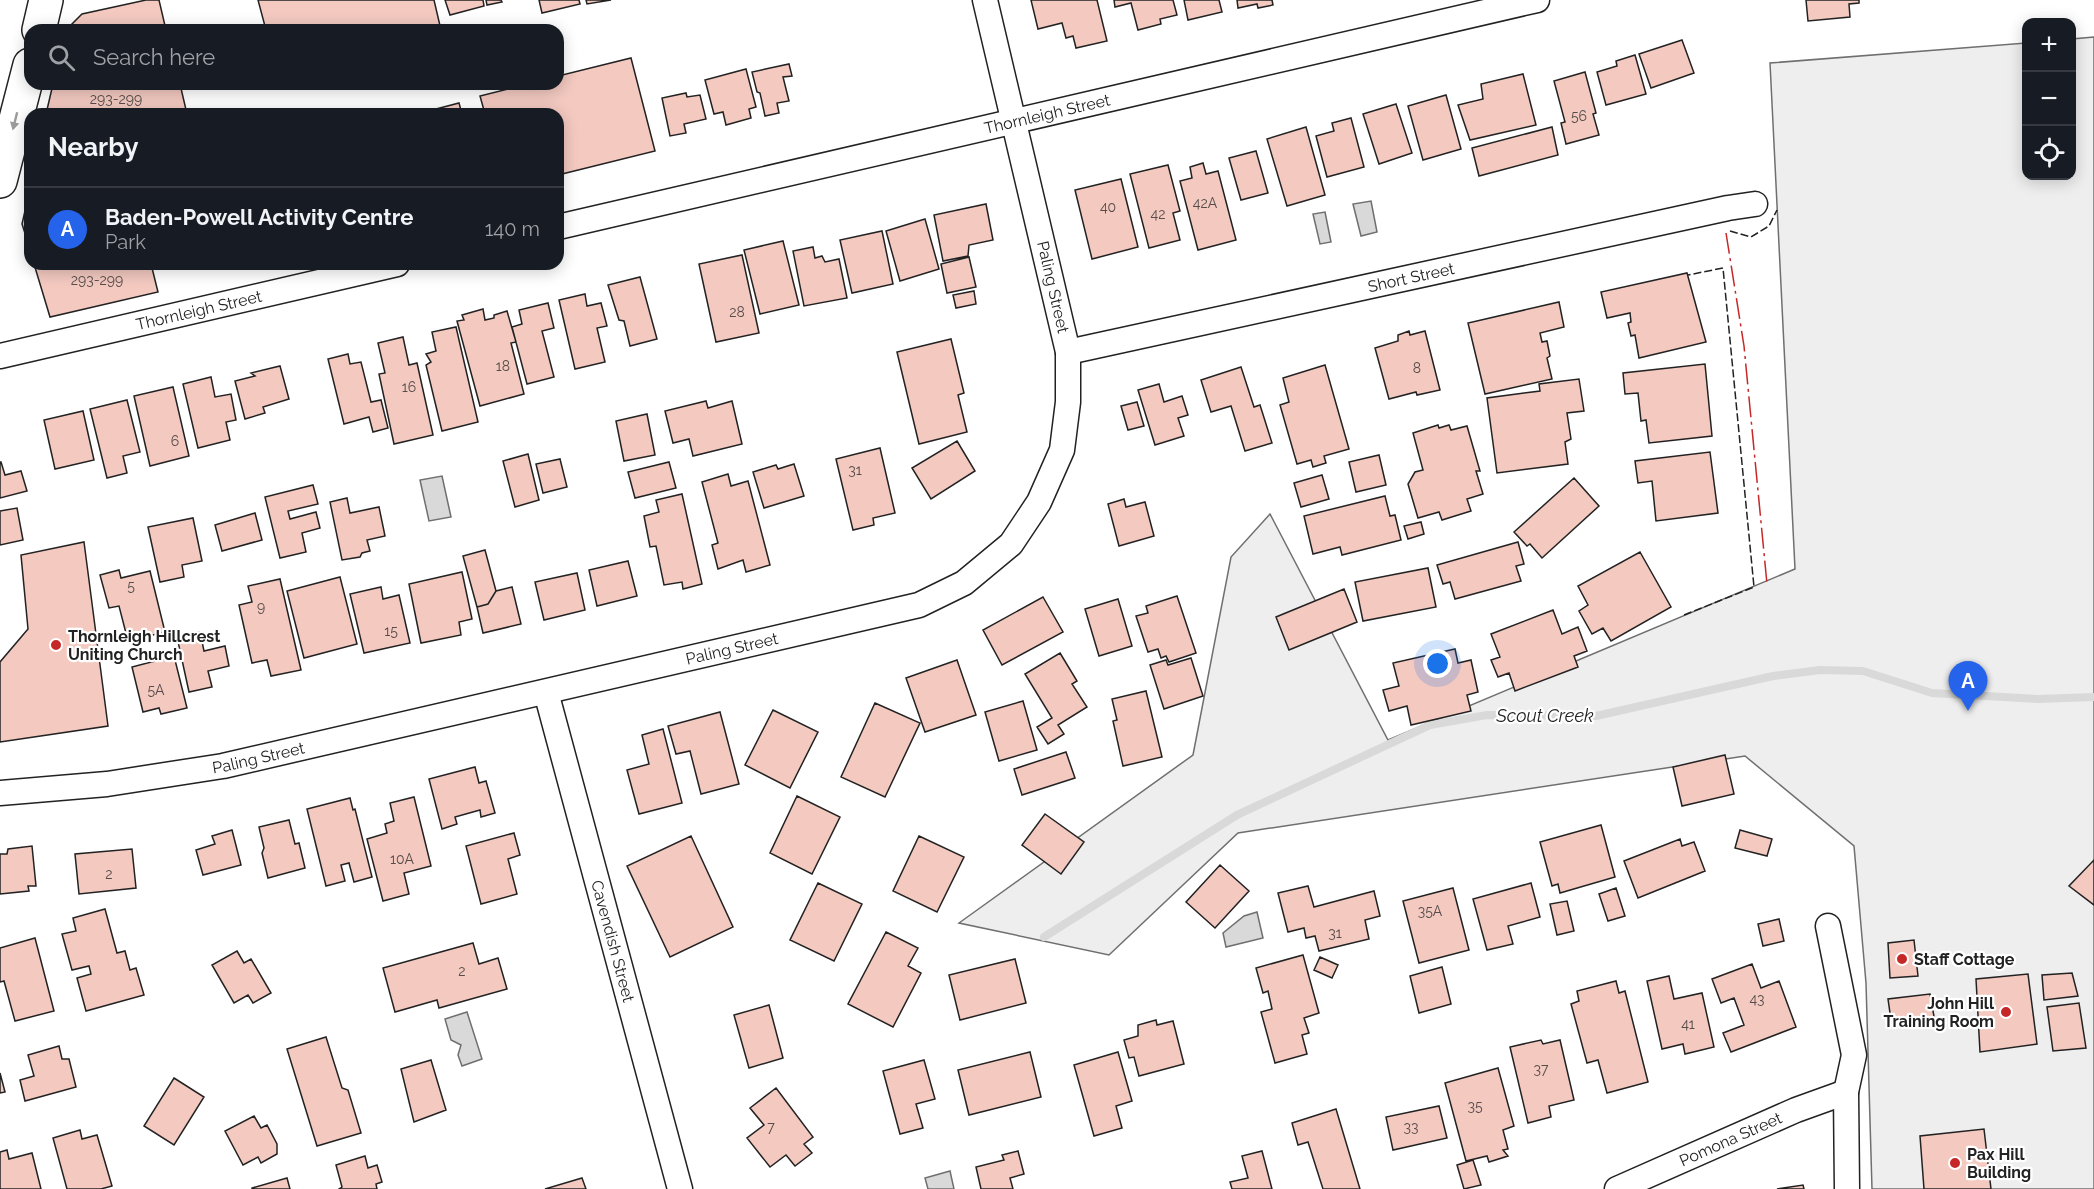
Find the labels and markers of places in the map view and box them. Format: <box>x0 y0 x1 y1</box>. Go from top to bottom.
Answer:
place label: Thornleigh Hillcrest Uniting Church <box>68 627 220 664</box>
marker: Thornleigh Hillcrest Uniting Church <box>49 638 63 652</box>
pin: A <box>1948 662 1988 711</box>
place label: Staff Cottage <box>1914 950 2015 969</box>
marker: Staff Cottage <box>1895 952 1909 966</box>
place label: John Hill Training Room <box>1883 994 1995 1031</box>
marker: John Hill Training Room <box>1999 1005 2013 1019</box>
place label: Pax Hill Building <box>1967 1145 2031 1182</box>
marker: Pax Hill Building <box>1948 1156 1962 1170</box>

